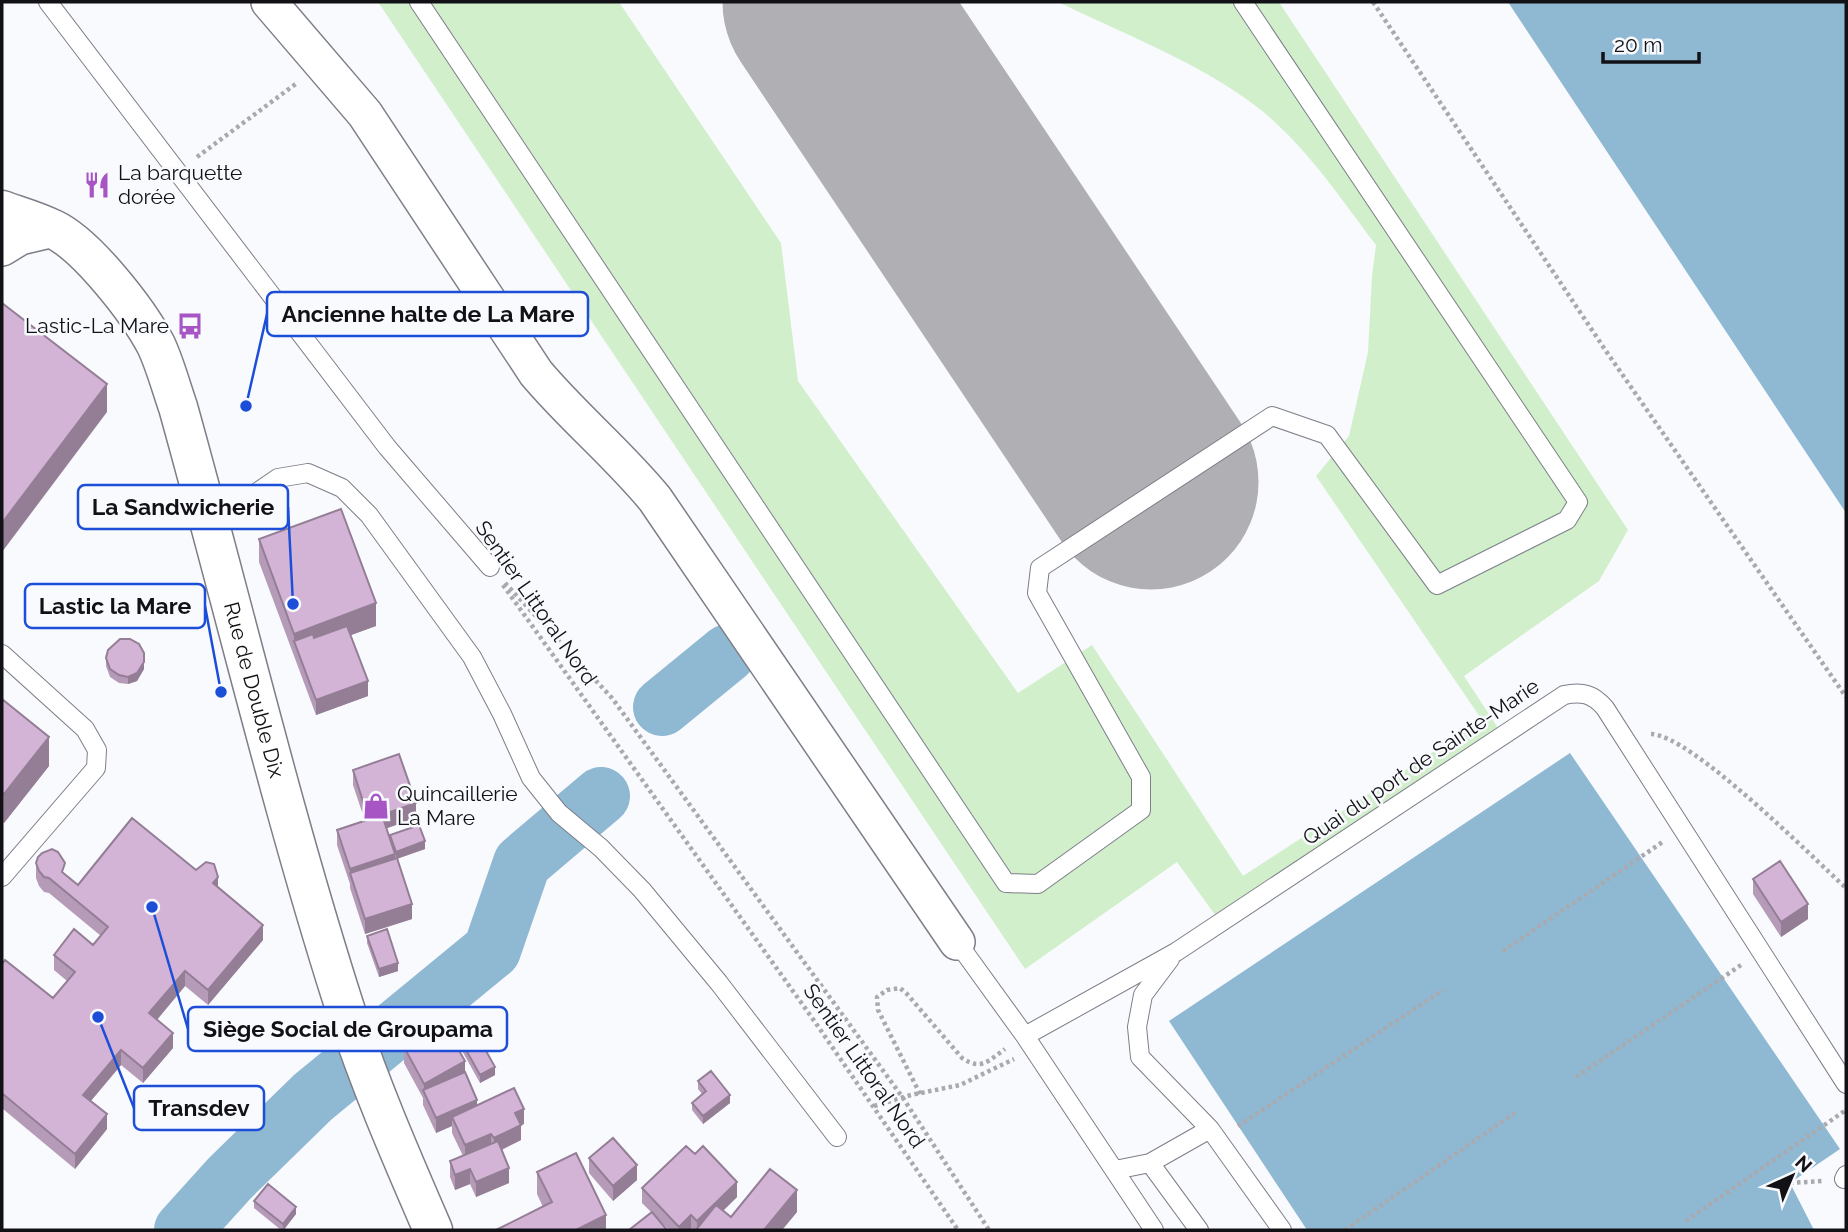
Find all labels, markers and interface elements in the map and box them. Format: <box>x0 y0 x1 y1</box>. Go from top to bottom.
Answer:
scale bar <box>1603 21 1699 65</box>
text: 20 m <box>1614 32 1662 57</box>
place label: La barquette dorée <box>118 160 242 209</box>
restaurant icon: La barquette dorée <box>82 170 112 200</box>
callout: Ancienne halte de La Mare <box>267 292 588 336</box>
text: Ancienne halte de La Mare <box>281 300 575 327</box>
bus stop icon: Lastic-La Mare <box>175 311 205 341</box>
place label: Lastic-La Mare <box>25 313 169 338</box>
callout: La Sandwicherie <box>78 485 288 529</box>
text: La Sandwicherie <box>92 493 274 520</box>
street label: Sentier Littoral Nord <box>470 516 602 690</box>
callout: Lastic la Mare <box>25 584 205 628</box>
text: Lastic la Mare <box>39 592 192 619</box>
street label: Rue de Double Dix <box>219 599 290 781</box>
street label: Quai du port de Sainte-Marie <box>1298 673 1544 850</box>
place label: Quincaillerie La Mare <box>397 781 518 830</box>
shop icon: Quincaillerie La Mare <box>361 791 391 821</box>
street label: Sentier Littoral Nord <box>798 979 930 1153</box>
callout: Siège Social de Groupama <box>188 1007 507 1051</box>
text: Siège Social de Groupama <box>203 1015 493 1042</box>
callout: Transdev <box>134 1086 264 1130</box>
text: Transdev <box>148 1094 250 1121</box>
north arrow <box>1757 1141 1827 1211</box>
text: N <box>1791 1151 1817 1177</box>

